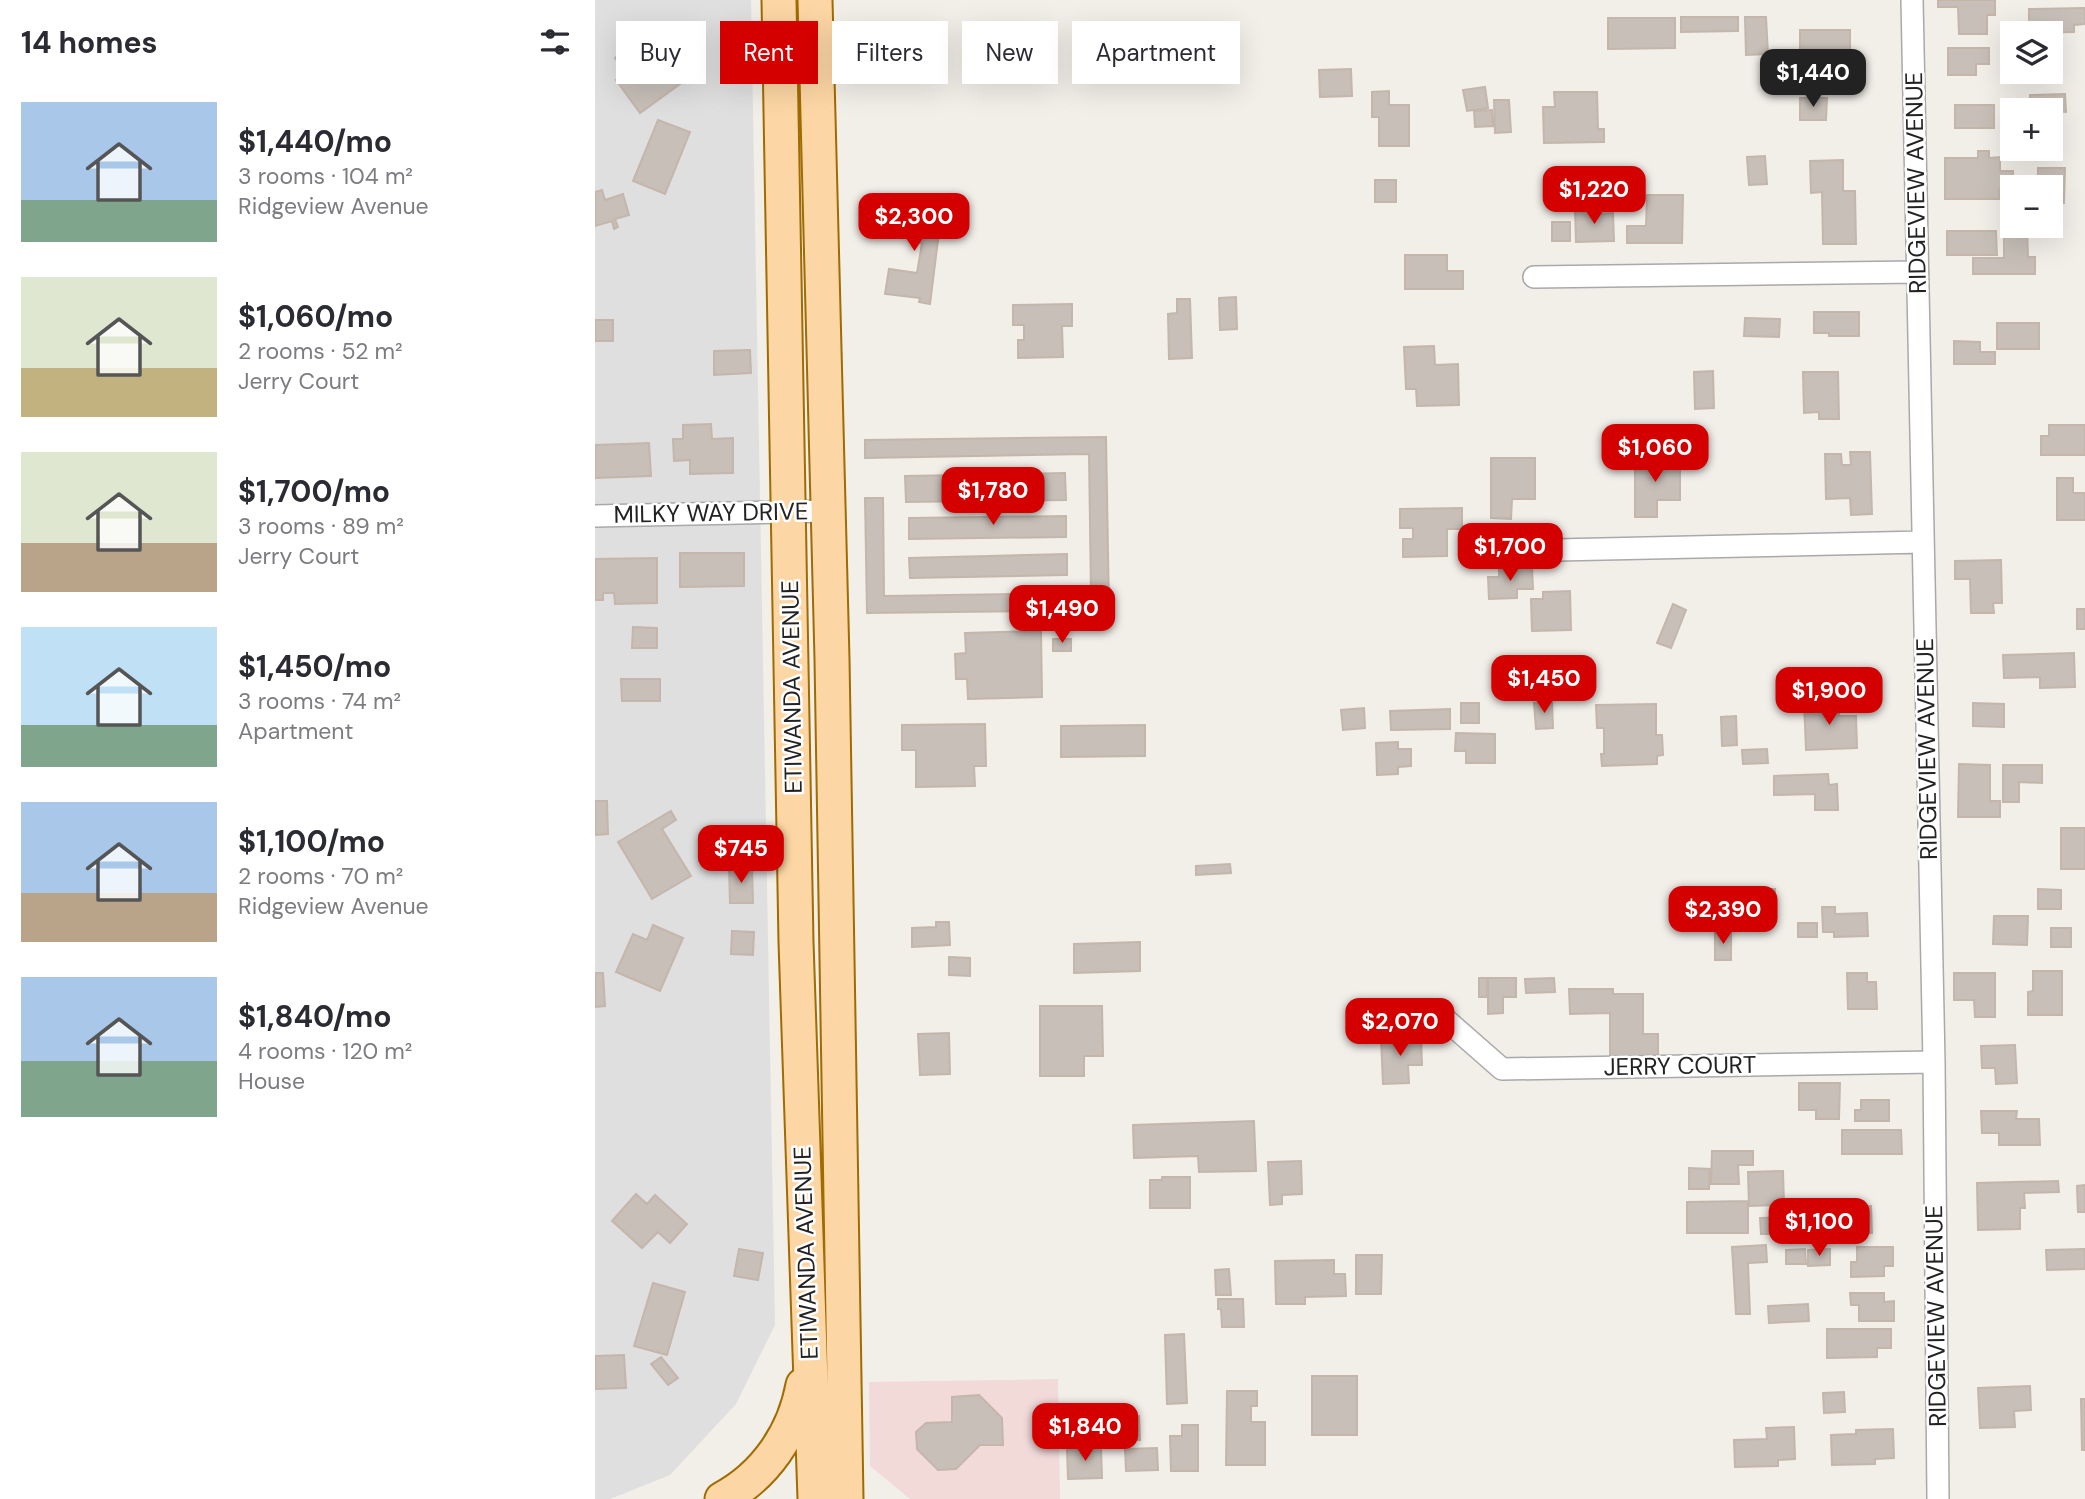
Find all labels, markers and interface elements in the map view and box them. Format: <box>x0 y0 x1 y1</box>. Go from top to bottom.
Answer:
chip: Buy <box>616 21 706 84</box>
chip: Rent <box>720 21 818 84</box>
chip: Filters <box>832 21 948 84</box>
chip: New <box>962 21 1058 84</box>
chip: Apartment <box>1072 21 1240 84</box>
map controls <box>2000 21 2063 238</box>
button: layers <box>2000 21 2063 84</box>
text: 14 homes <box>21 23 158 62</box>
icon: filters <box>536 23 574 61</box>
pin: $1,440 <box>1756 50 1870 109</box>
text: $1,440 <box>1776 57 1850 87</box>
street label: RIDGEVIEW AVENUE <box>1898 72 1933 294</box>
button: + <box>2000 98 2063 161</box>
text: $1,440/mo <box>238 122 392 161</box>
icon: home <box>77 130 161 214</box>
text: 3 rooms · 104 m² <box>238 161 413 191</box>
pin: $1,220 <box>1537 166 1651 226</box>
text: $1,220 <box>1559 174 1629 204</box>
button: − <box>2000 175 2063 238</box>
text: Ridgeview Avenue <box>238 191 429 221</box>
pin: $2,300 <box>857 194 971 253</box>
text: $2,300 <box>874 201 954 231</box>
text: $1,060/mo <box>238 297 393 336</box>
icon: home <box>77 305 161 389</box>
text: 2 rooms · 52 m² <box>238 336 403 366</box>
text: Jerry Court <box>238 366 359 396</box>
pin: $1,060 <box>1598 424 1712 484</box>
text: $1,060 <box>1618 432 1692 462</box>
pin: $1,780 <box>936 468 1050 527</box>
text: $1,700/mo <box>238 472 390 511</box>
text: $1,780 <box>958 475 1028 505</box>
icon: home <box>77 480 161 564</box>
street label: MILKY WAY DRIVE <box>613 495 809 530</box>
text: 3 rooms · 89 m² <box>238 511 404 541</box>
pin: $1,700 <box>1453 524 1567 583</box>
text: $1,700 <box>1474 531 1546 561</box>
text: Jerry Court <box>238 541 359 571</box>
street label: ETIWANDA AVENUE <box>774 580 809 794</box>
pin: $1,490 <box>1005 586 1119 645</box>
text: $1,490 <box>1025 593 1099 623</box>
street label: RIDGEVIEW AVENUE <box>1909 638 1944 860</box>
text: $1,450/mo <box>238 647 391 686</box>
icon: home <box>77 655 161 739</box>
pin: $1,450 <box>1487 656 1601 715</box>
text: $1,450 <box>1507 663 1581 693</box>
pin: $1,900 <box>1772 668 1886 727</box>
text: $1,900 <box>1792 675 1866 705</box>
text: 3 rooms · 74 m² <box>238 686 401 716</box>
text: Apartment <box>238 716 353 746</box>
text: $1,100/mo <box>238 822 385 861</box>
pin: $745 <box>700 826 782 885</box>
icon: home <box>77 830 161 914</box>
text: $745 <box>714 833 768 863</box>
text: 2 rooms · 70 m² <box>238 861 403 891</box>
pin: $2,390 <box>1666 886 1780 946</box>
text: Ridgeview Avenue <box>238 891 429 921</box>
text: $2,390 <box>1685 894 1761 924</box>
text: $1,840/mo <box>238 997 392 1036</box>
pin: $2,070 <box>1343 998 1457 1058</box>
icon: home <box>77 1005 161 1089</box>
text: $2,070 <box>1361 1006 1439 1036</box>
text: 4 rooms · 120 m² <box>238 1036 412 1066</box>
street label: JERRY COURT <box>1603 1049 1757 1082</box>
text: House <box>238 1066 305 1096</box>
street label: ETIWANDA AVENUE <box>786 1146 825 1360</box>
pin: $1,100 <box>1762 1198 1876 1258</box>
street label: RIDGEVIEW AVENUE <box>1918 1205 1953 1427</box>
text: $1,100 <box>1785 1206 1853 1236</box>
pin: $1,840 <box>1028 1404 1142 1463</box>
text: $1,840 <box>1048 1411 1122 1441</box>

